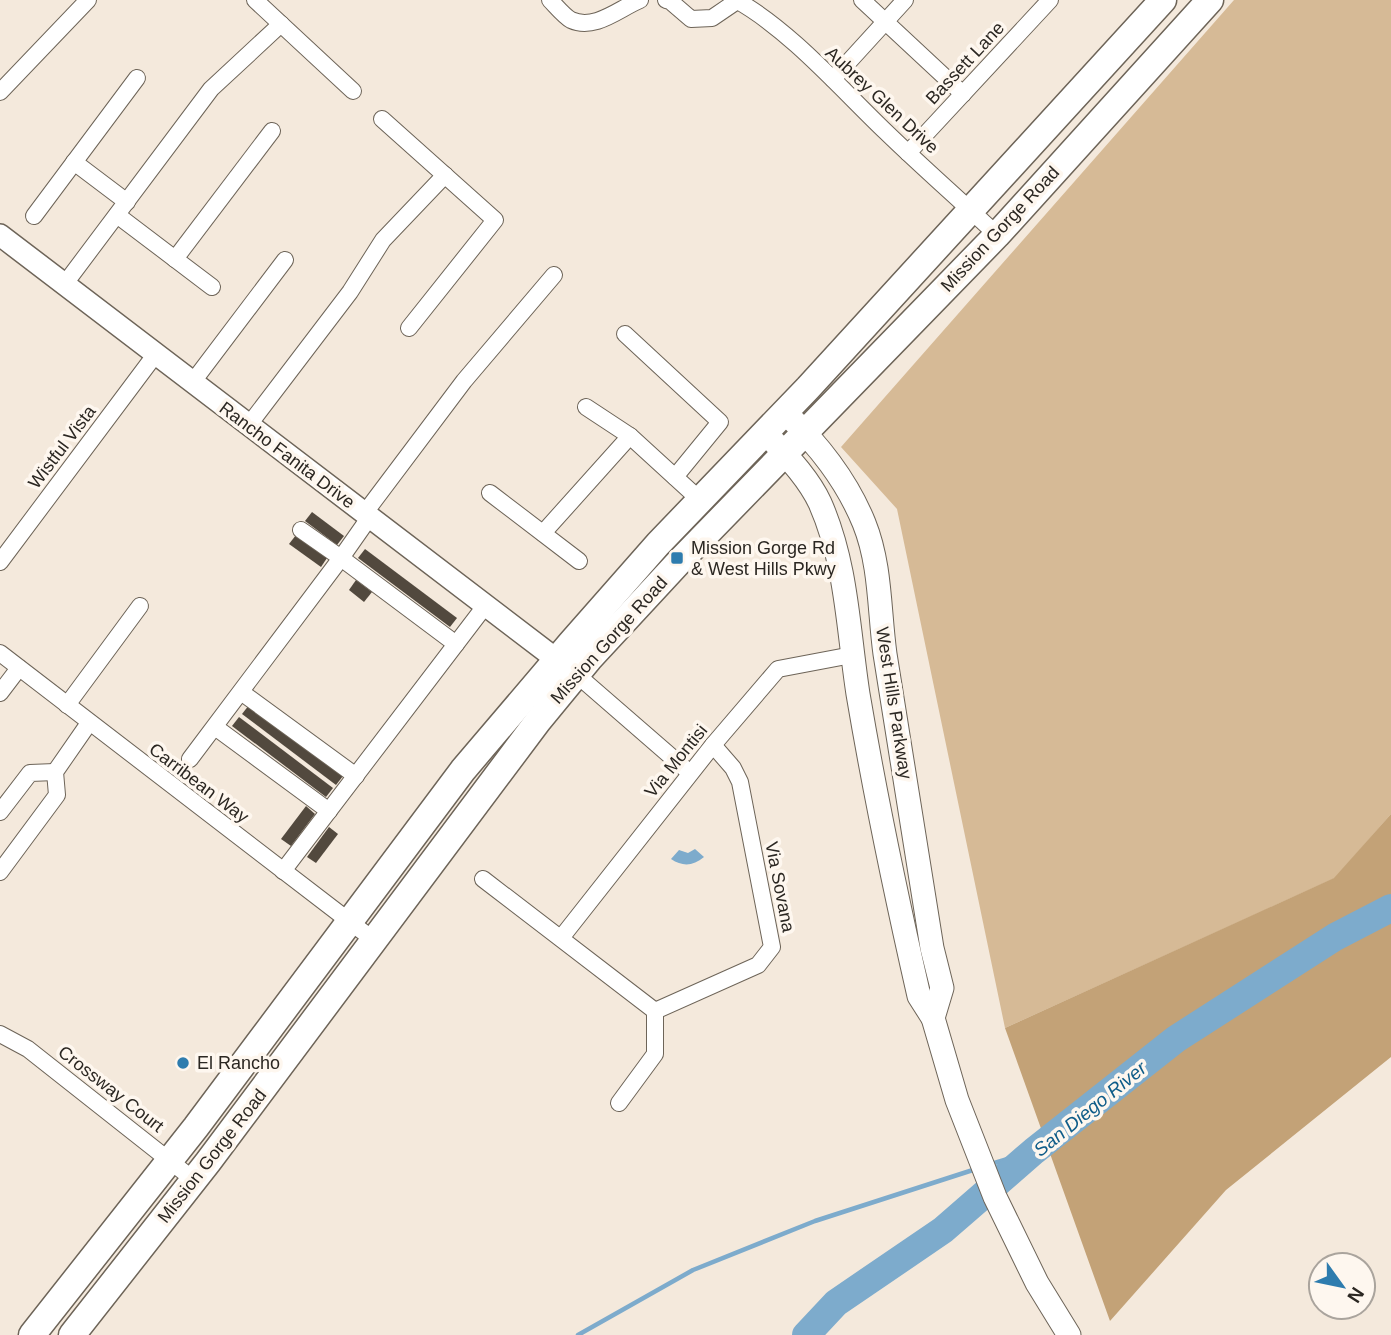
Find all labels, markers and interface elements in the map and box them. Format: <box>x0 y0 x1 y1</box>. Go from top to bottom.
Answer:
street label: Bassett Lane <box>922 18 1008 108</box>
street label: Aubrey Glen Drive <box>821 43 943 157</box>
street label: Mission Gorge Road <box>937 162 1063 296</box>
street label: Rancho Fanita Drive <box>215 398 359 512</box>
street label: Wistful Vista <box>24 401 100 492</box>
place label: Mission Gorge Rd & West Hills Pkwy <box>691 538 836 579</box>
marker: Mission Gorge Rd & West Hills Pkwy <box>669 550 685 566</box>
street label: Mission Gorge Road <box>547 572 671 708</box>
street label: West Hills Parkway <box>872 626 916 780</box>
street label: Via Montisi <box>641 721 711 801</box>
street label: Carribean Way <box>145 739 253 827</box>
street label: Via Sovana <box>761 840 799 935</box>
street label: Crossway Court <box>54 1042 168 1136</box>
place label: El Rancho <box>197 1053 280 1073</box>
marker: El Rancho <box>175 1055 191 1071</box>
water label: San Diego River <box>1030 1057 1151 1161</box>
street label: Mission Gorge Road <box>154 1085 270 1227</box>
north arrow <box>1307 1251 1377 1321</box>
text: N <box>1343 1284 1368 1306</box>

